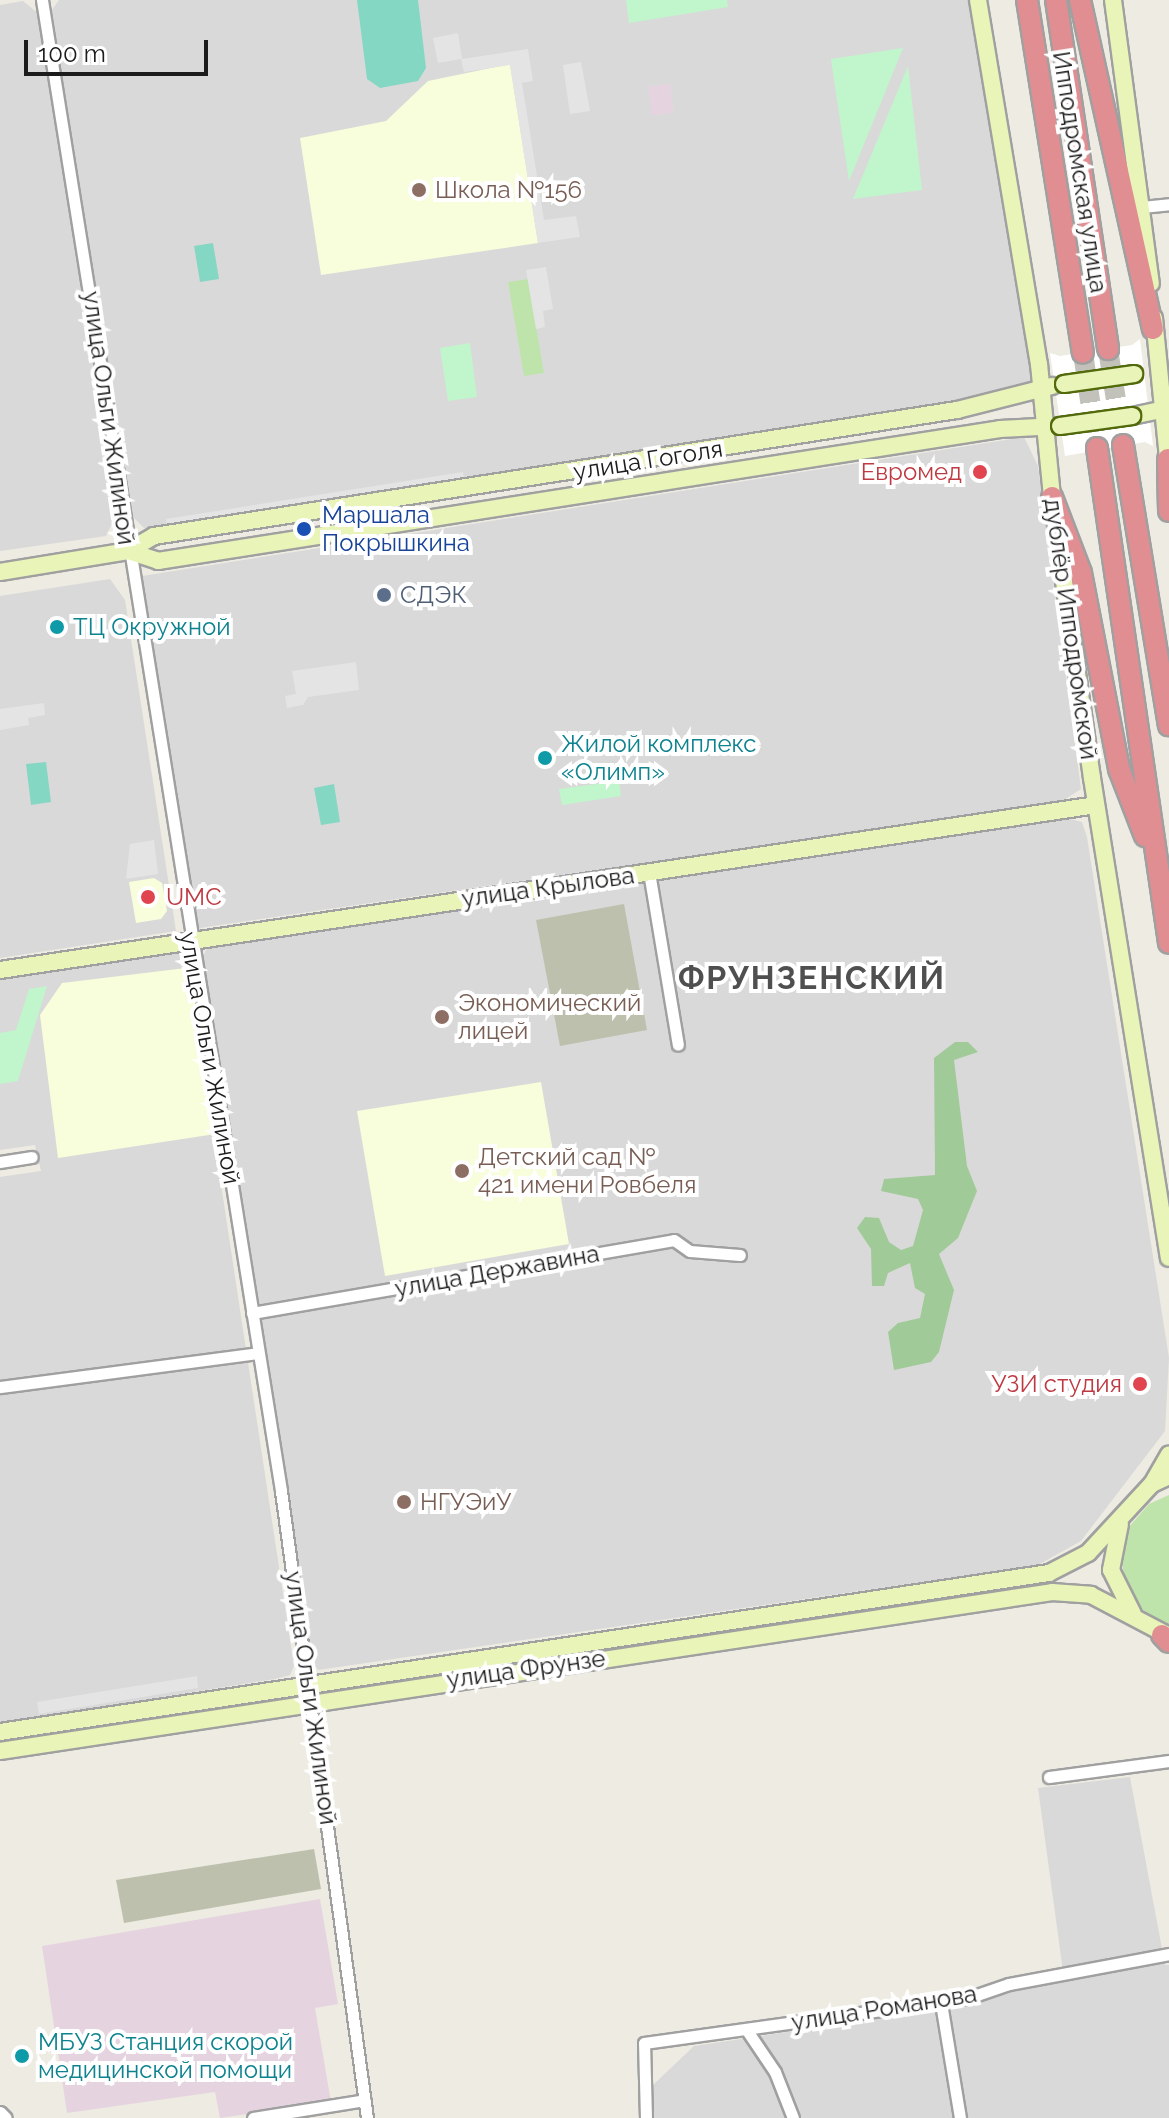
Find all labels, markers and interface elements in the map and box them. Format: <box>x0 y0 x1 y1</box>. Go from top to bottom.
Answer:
scale bar <box>28 24 212 74</box>
text: 100 m <box>38 39 106 68</box>
street label: Ипподромская улица <box>1047 49 1113 295</box>
place label: Школа №156 <box>435 176 582 204</box>
marker: Школа №156 <box>410 181 428 199</box>
street label: улица Ольги Жилиной <box>77 289 141 547</box>
street label: улица Гоголя <box>571 434 725 486</box>
place label: Евромед <box>861 458 962 486</box>
marker: Евромед <box>969 461 991 483</box>
street label: дублёр Ипподромской <box>1038 497 1104 761</box>
place label: Маршала Покрышкина <box>322 501 470 557</box>
marker: Маршала Покрышкина <box>293 518 315 540</box>
place label: СДЭК <box>400 581 467 609</box>
marker: СДЭК <box>375 586 393 604</box>
place label: ТЦ Окружной <box>73 613 231 641</box>
marker: ТЦ Окружной <box>48 618 66 636</box>
place label: Жилой комплекс «Олимп» <box>561 730 757 786</box>
marker: Жилой комплекс «Олимп» <box>536 749 554 767</box>
street label: улица Крылова <box>460 861 636 913</box>
place label: UMC <box>166 883 222 911</box>
marker: UMC <box>137 886 159 908</box>
street label: улица Ольги Жилиной <box>174 930 246 1186</box>
district label: ФРУНЗЕНСКИЙ <box>678 959 946 997</box>
place label: Экономический лицей <box>458 989 641 1045</box>
marker: Экономический лицей <box>433 1008 451 1026</box>
place label: Детский сад № 421 имени Ровбеля <box>478 1143 696 1199</box>
marker: Детский сад № 421 имени Ровбеля <box>453 1162 471 1180</box>
street label: улица Державина <box>393 1239 601 1303</box>
place label: УЗИ студия <box>992 1370 1122 1398</box>
marker: УЗИ студия <box>1129 1373 1151 1395</box>
place label: НГУЭиУ <box>420 1488 511 1516</box>
marker: НГУЭиУ <box>395 1493 413 1511</box>
street label: улица Ольги Жилиной <box>279 1569 343 1827</box>
street label: улица Фрунзе <box>445 1644 607 1694</box>
street label: улица Романова <box>789 1979 979 2037</box>
place label: МБУЗ Станция скорой медицинской помощи <box>38 2028 293 2084</box>
marker: МБУЗ Станция скорой медицинской помощи <box>13 2047 31 2065</box>

